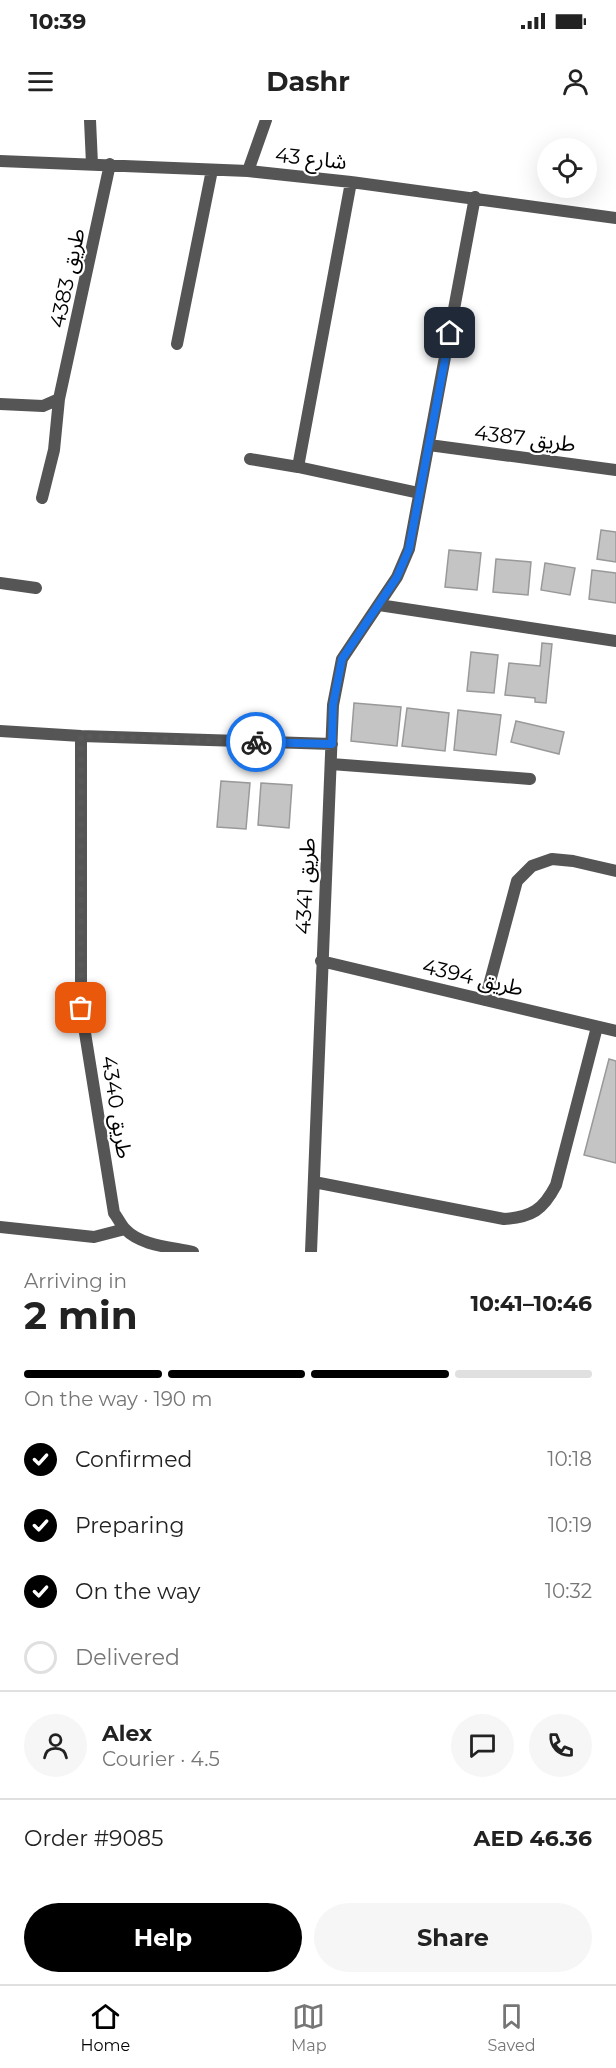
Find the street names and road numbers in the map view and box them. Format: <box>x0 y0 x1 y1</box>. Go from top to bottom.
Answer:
street label: شارع 43 <box>274 142 348 177</box>
street label: طريق 4383 <box>44 226 91 330</box>
street label: طريق 4387 <box>473 419 577 458</box>
street label: طريق 4341 <box>290 837 321 935</box>
street label: طريق 4394 <box>420 953 526 1002</box>
street label: طريق 4340 <box>96 1054 137 1160</box>

